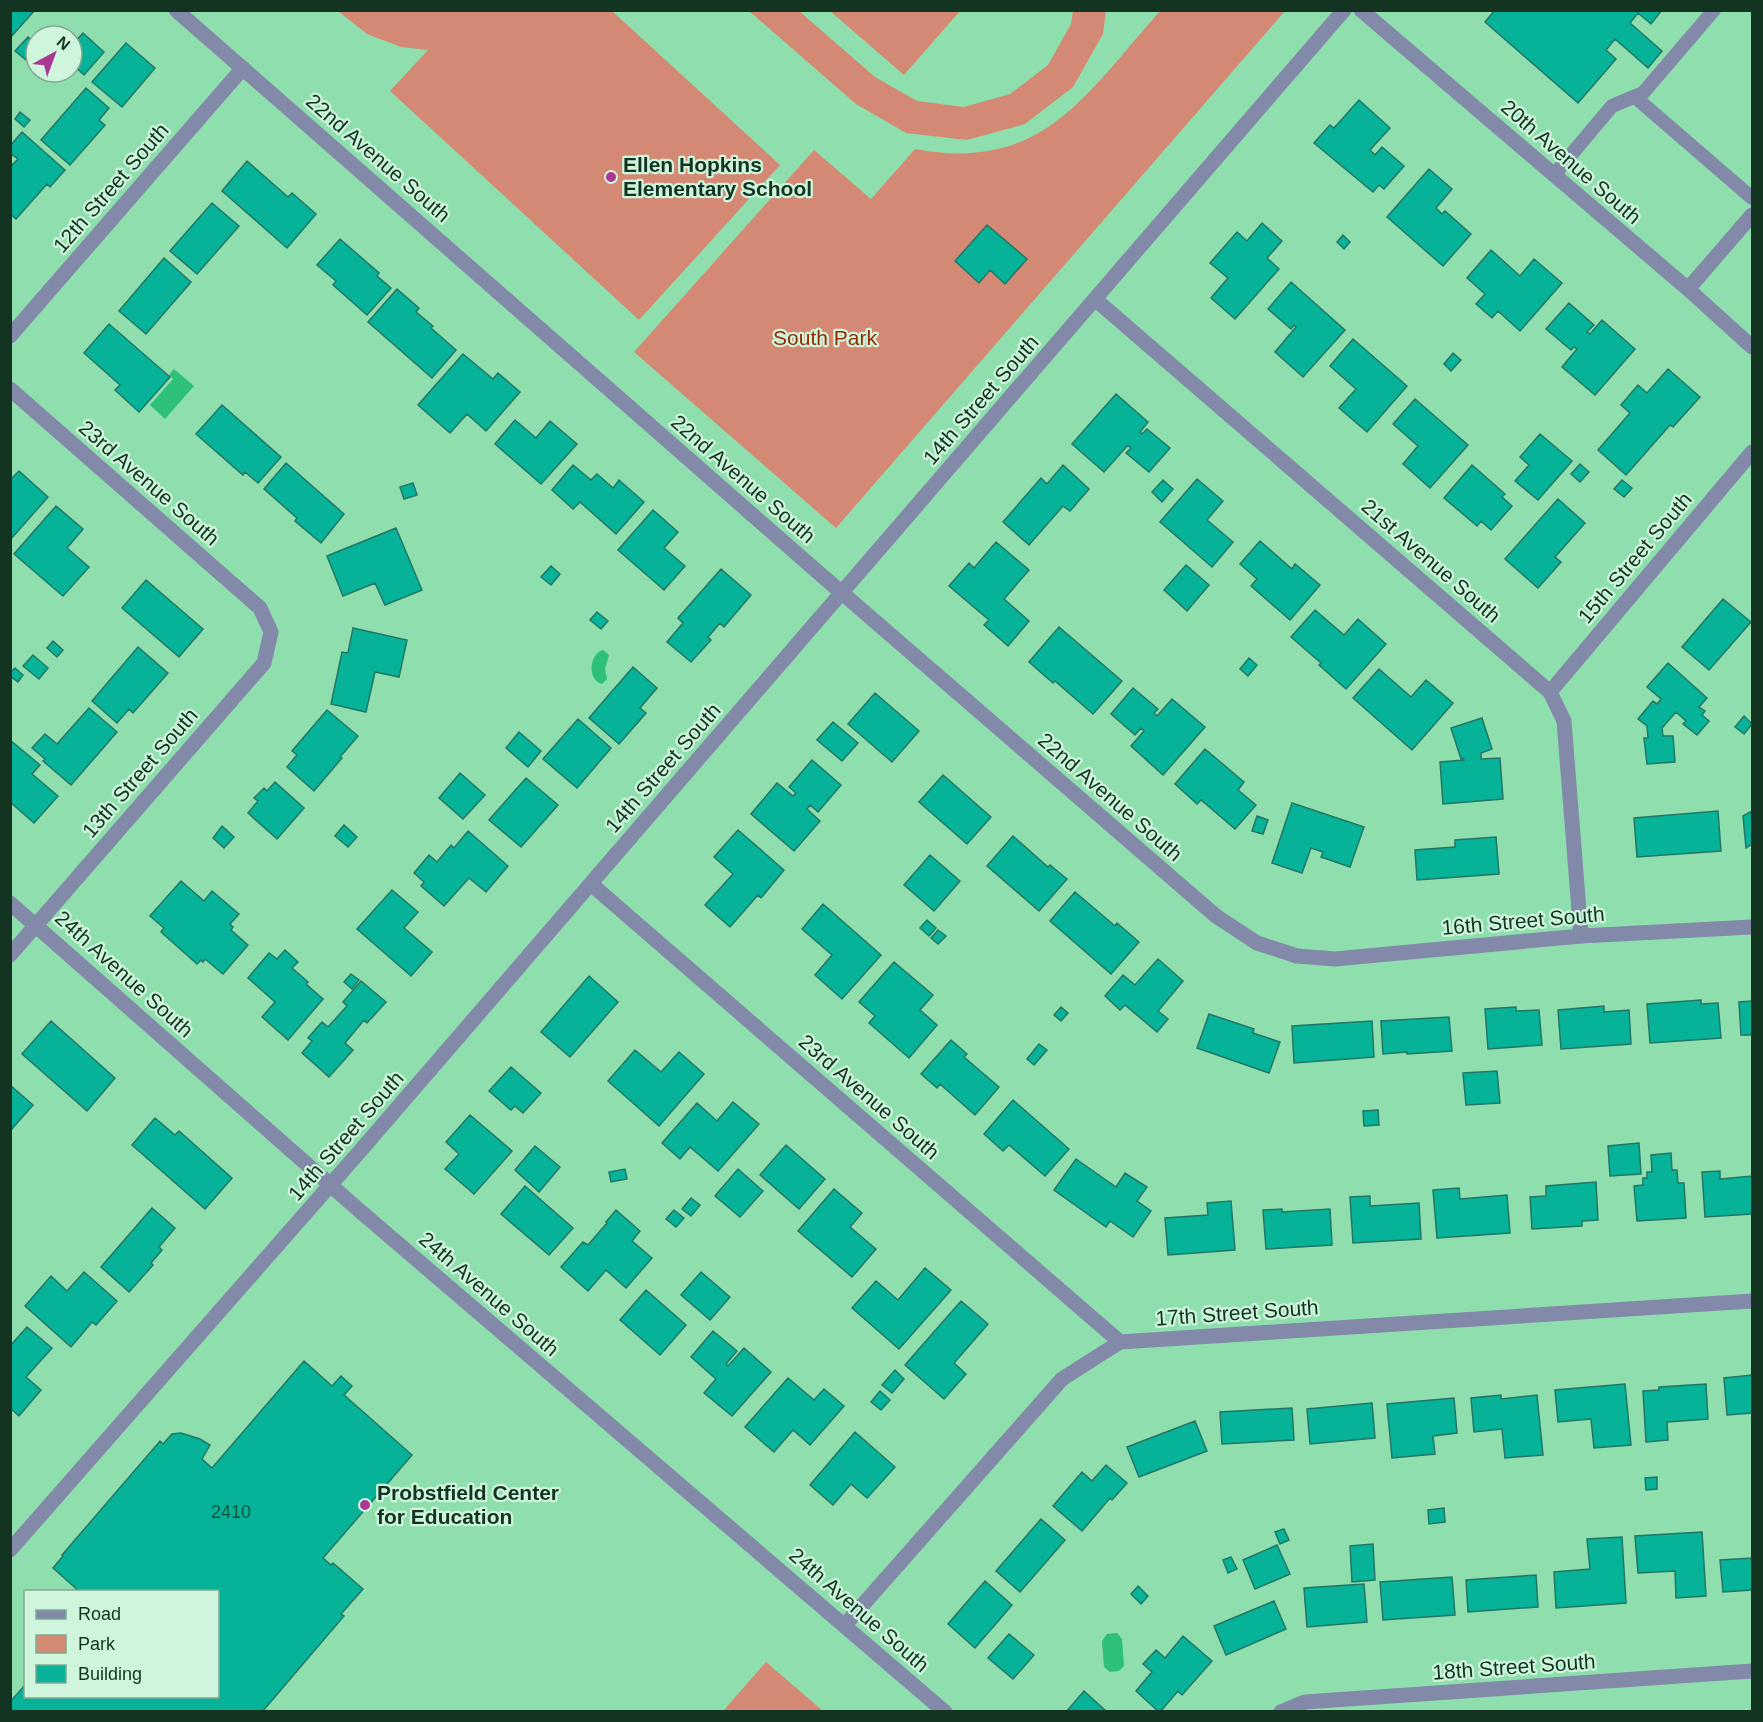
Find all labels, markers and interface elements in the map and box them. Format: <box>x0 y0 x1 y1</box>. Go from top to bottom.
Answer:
north arrow <box>24 24 84 84</box>
text: N <box>54 33 73 53</box>
street label: 22nd Avenue South <box>302 89 455 226</box>
street label: 20th Avenue South <box>1497 95 1646 228</box>
street label: 12th Street South <box>48 118 173 257</box>
place label: Ellen Hopkins Elementary School <box>623 153 812 200</box>
marker: Ellen Hopkins Elementary School <box>604 170 618 184</box>
park label: South Park <box>773 326 877 349</box>
street label: 14th Street South <box>918 330 1043 469</box>
street label: 22nd Avenue South <box>667 410 820 547</box>
street label: 23rd Avenue South <box>75 415 224 550</box>
street label: 15th Street South <box>1573 488 1696 628</box>
street label: 21st Avenue South <box>1357 494 1505 627</box>
street label: 14th Street South <box>600 698 725 837</box>
street label: 13th Street South <box>77 703 202 842</box>
street label: 22nd Avenue South <box>1034 728 1187 865</box>
street label: 16th Street South <box>1441 902 1605 939</box>
street label: 24th Avenue South <box>51 906 198 1041</box>
street label: 23rd Avenue South <box>795 1029 944 1164</box>
street label: 14th Street South <box>283 1066 408 1205</box>
street label: 24th Avenue South <box>415 1227 564 1360</box>
street label: 17th Street South <box>1155 1295 1319 1330</box>
place label: Probstfield Center for Education <box>377 1481 559 1528</box>
marker: Probstfield Center for Education <box>358 1498 372 1512</box>
house number: 2410 <box>211 1502 251 1522</box>
street label: 24th Avenue South <box>785 1543 934 1676</box>
legend <box>24 1590 219 1698</box>
text: Road <box>78 1604 121 1624</box>
text: Park <box>78 1634 116 1654</box>
street label: 18th Street South <box>1432 1649 1596 1684</box>
text: Building <box>78 1664 142 1684</box>

